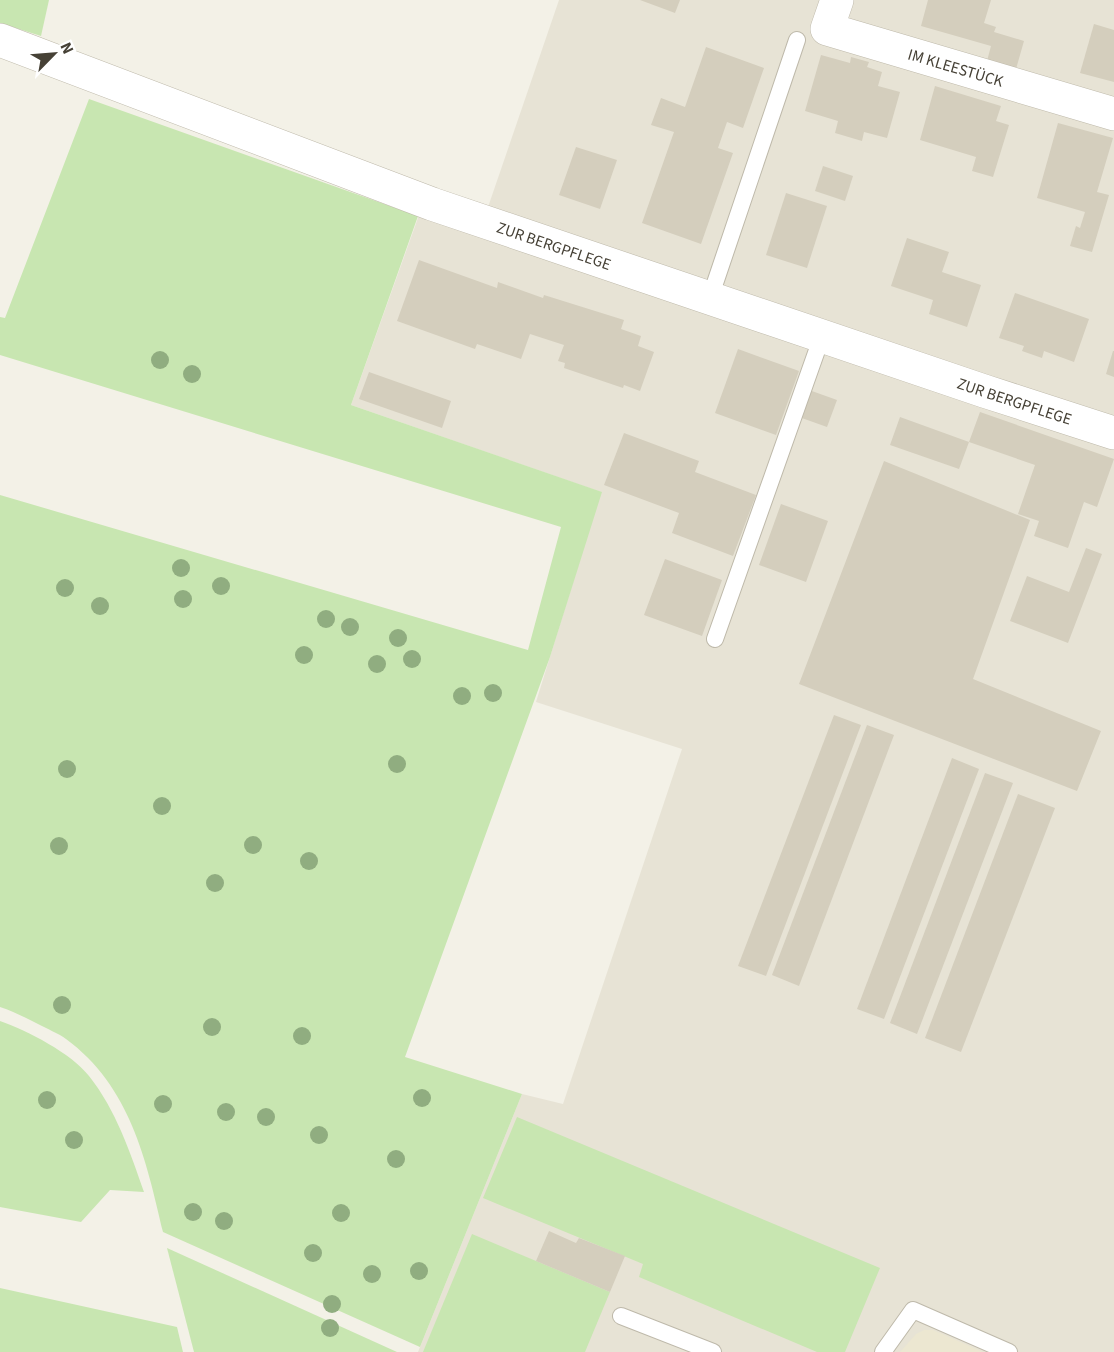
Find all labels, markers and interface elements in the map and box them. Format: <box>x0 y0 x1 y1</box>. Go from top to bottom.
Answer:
north arrow <box>24 24 84 84</box>
text: N <box>54 39 79 58</box>
street label: IM KLEESTÜCK <box>905 44 1007 93</box>
street label: ZUR BERGPFLEGE <box>494 217 614 276</box>
street label: ZUR BERGPFLEGE <box>954 373 1074 431</box>

